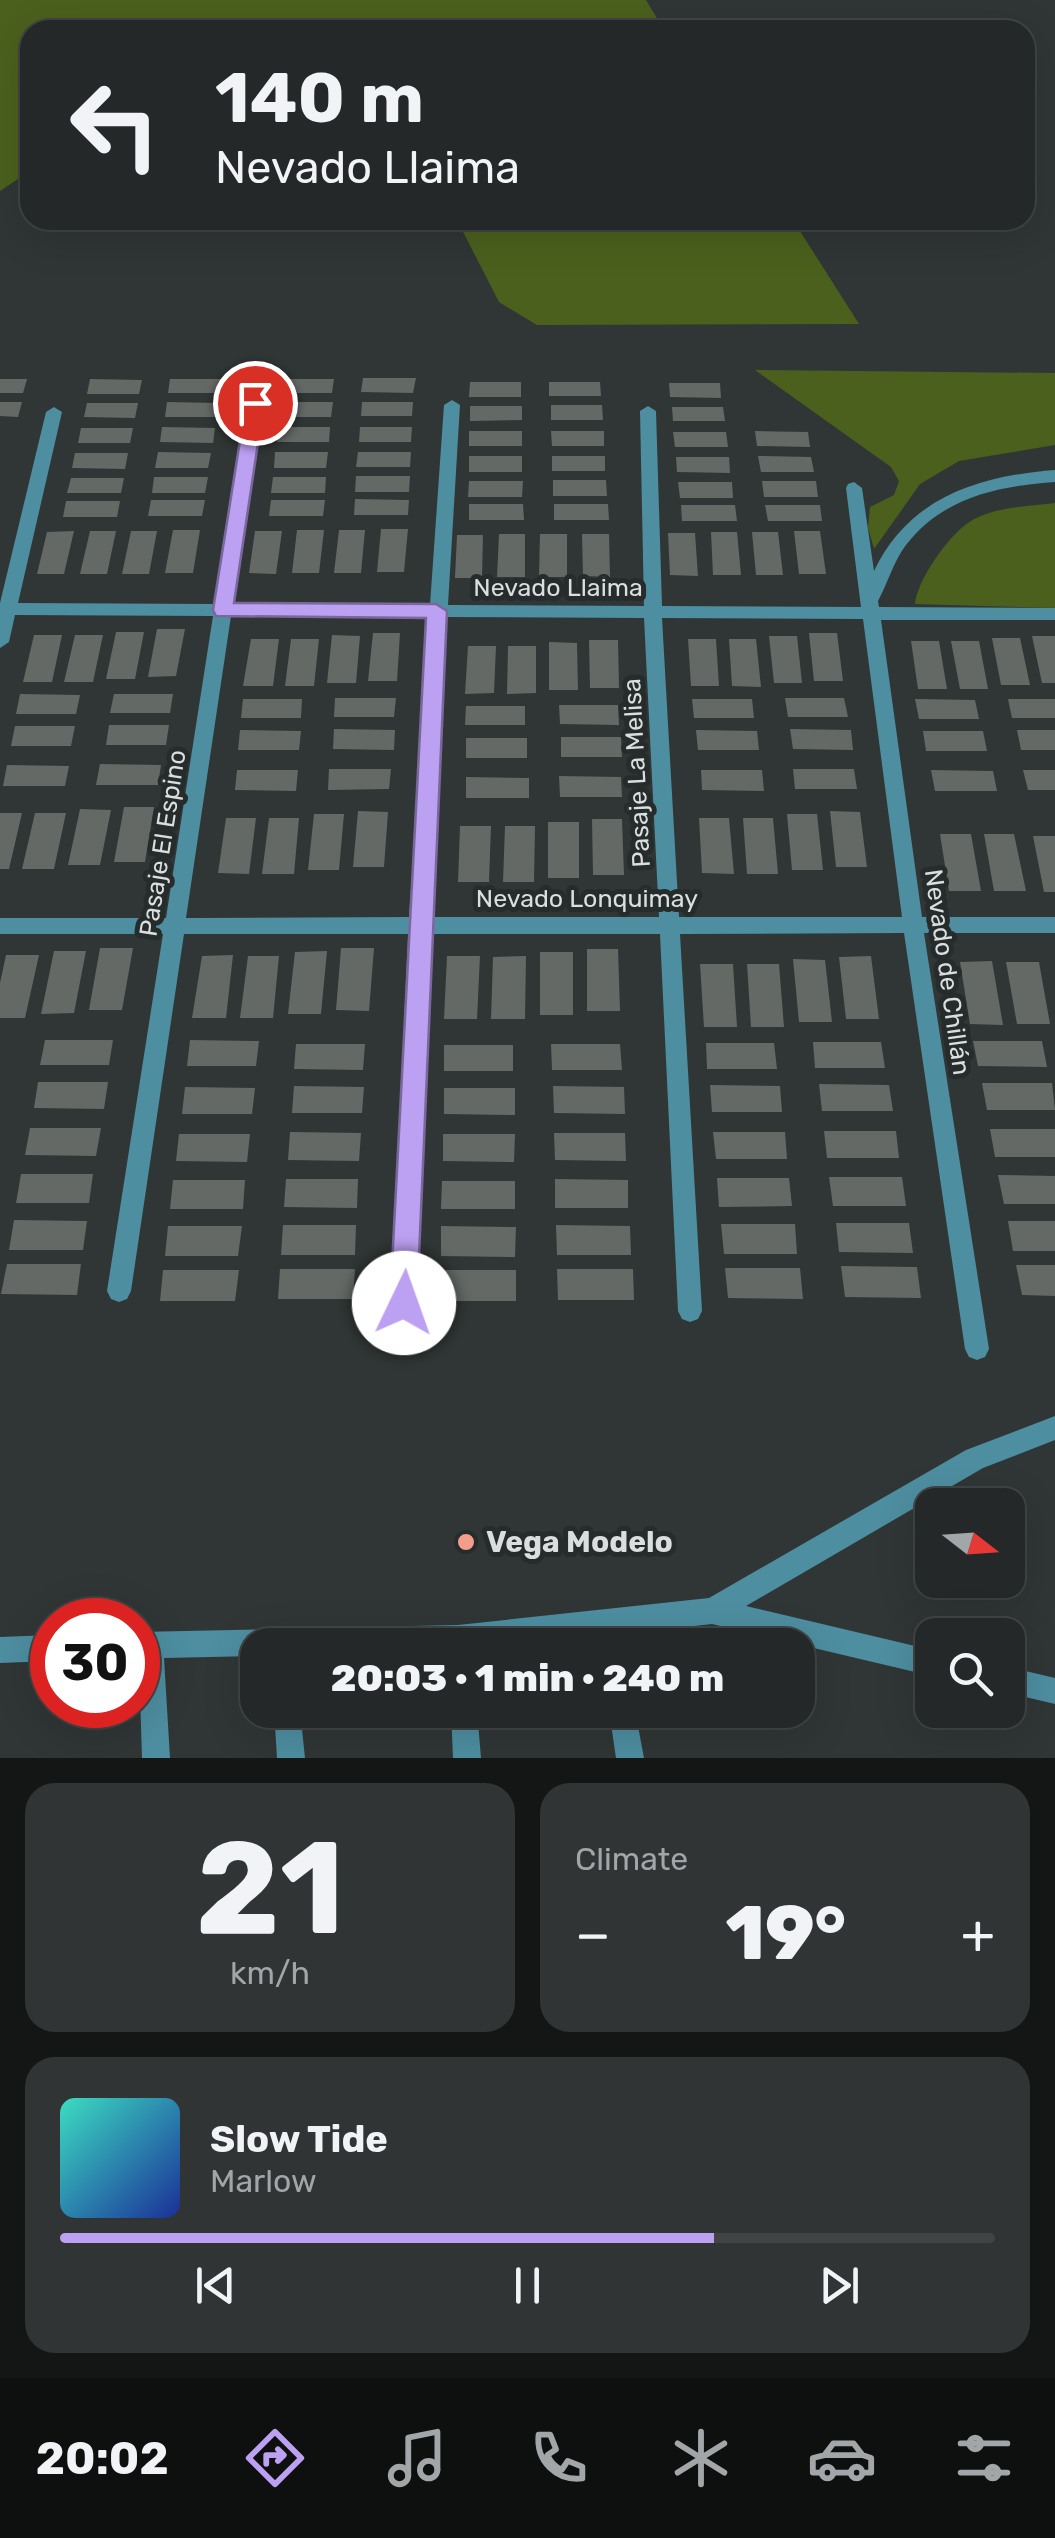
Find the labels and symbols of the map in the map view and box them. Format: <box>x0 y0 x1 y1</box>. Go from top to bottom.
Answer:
pin <box>213 361 298 446</box>
street label: Nevado Llaima <box>473 573 643 602</box>
street label: Pasaje La Melisa <box>617 678 656 868</box>
street label: Pasaje El Espino <box>133 748 192 938</box>
street label: Nevado de Chillán <box>919 867 976 1077</box>
street label: Nevado Lonquimay <box>476 884 698 913</box>
position arrow <box>352 1251 456 1355</box>
north arrow <box>915 1488 1025 1598</box>
place label: Vega Modelo <box>486 1524 673 1560</box>
marker: Vega Modelo <box>455 1531 477 1553</box>
speed limit sign: 30 <box>30 1598 160 1728</box>

